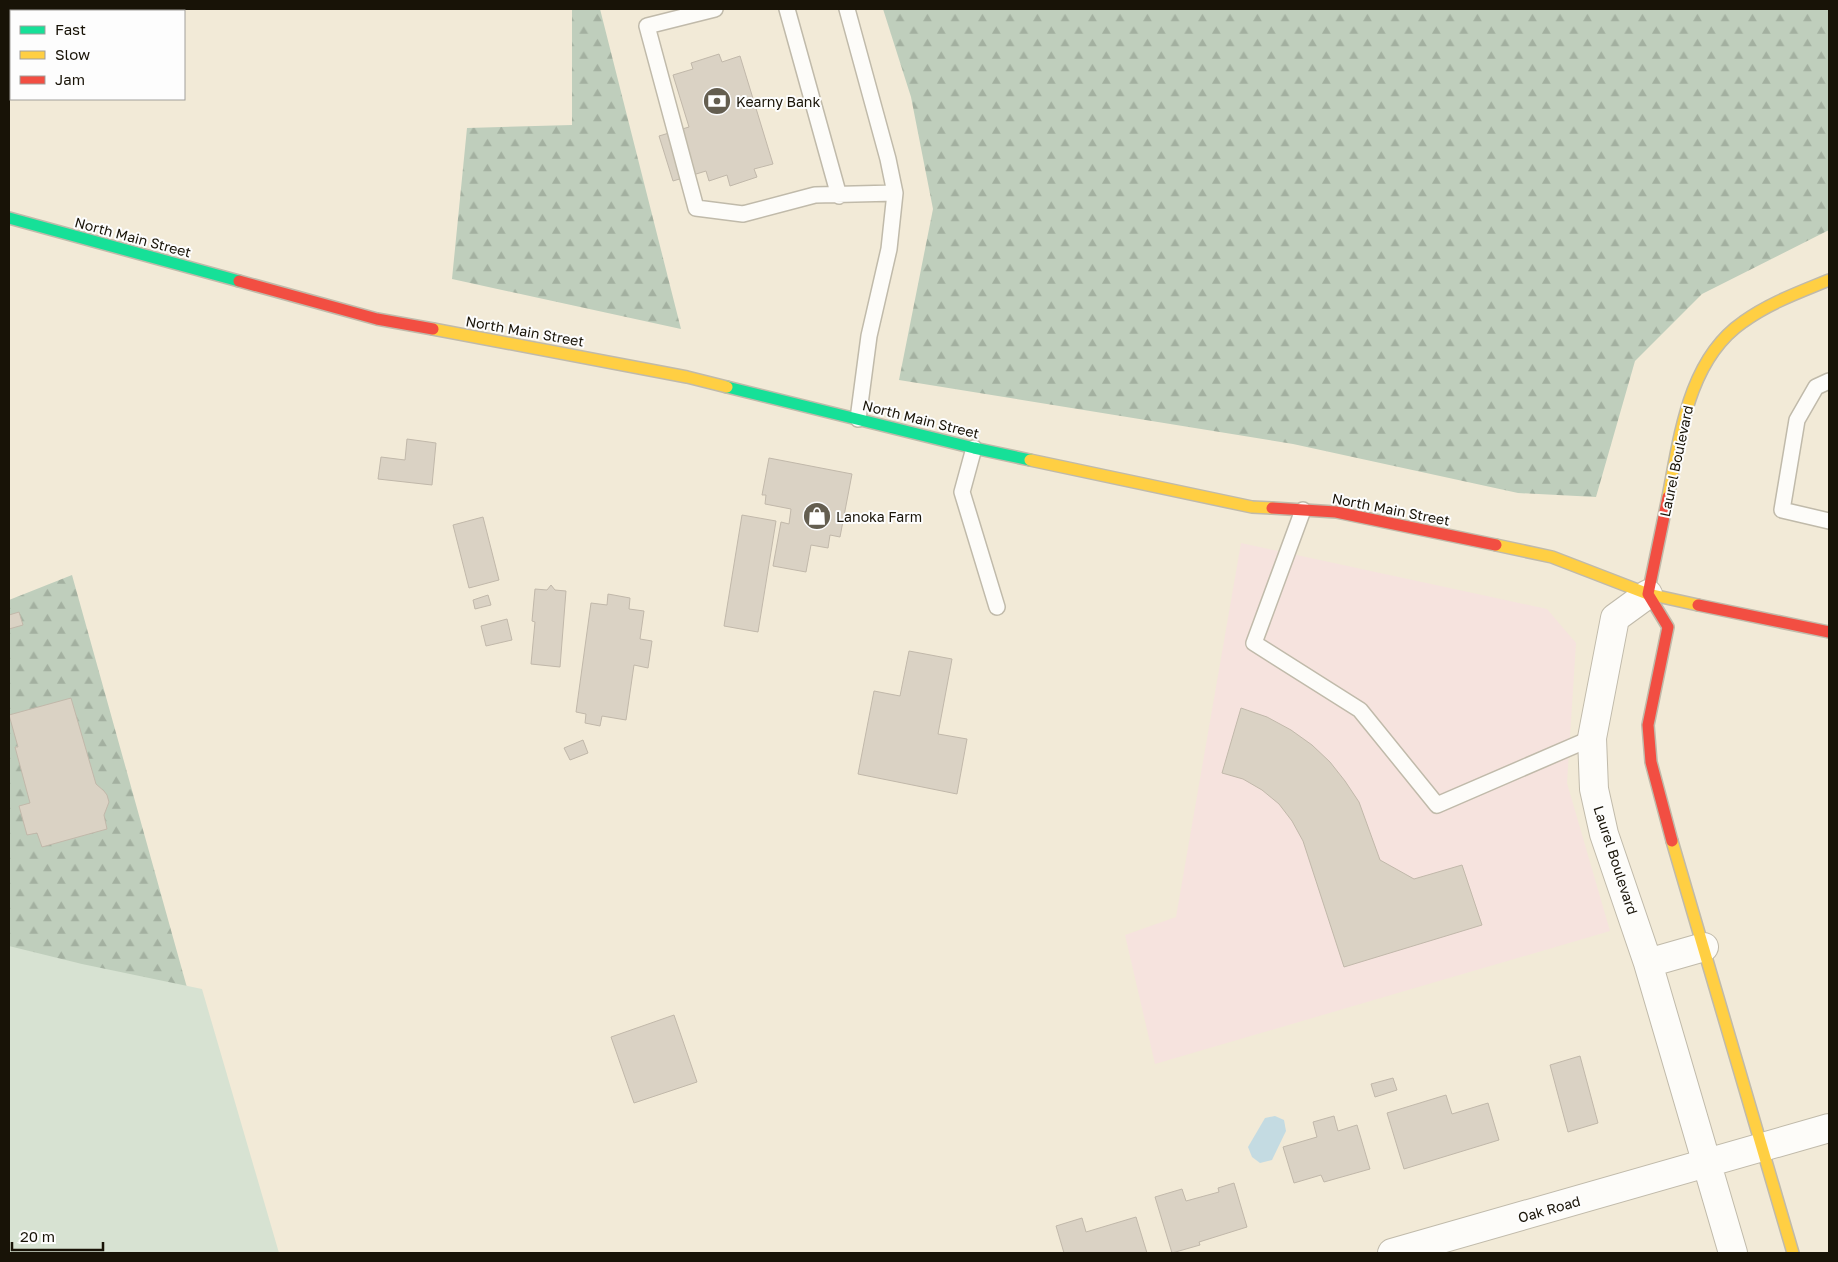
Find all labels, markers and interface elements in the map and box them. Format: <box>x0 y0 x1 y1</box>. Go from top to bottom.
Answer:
legend <box>10 10 185 100</box>
text: Fast <box>55 20 86 38</box>
text: Slow <box>55 45 90 63</box>
text: Jam <box>55 70 85 88</box>
bank icon: Kearny Bank <box>702 86 732 116</box>
place label: Kearny Bank <box>736 93 820 110</box>
street label: North Main Street <box>73 213 193 261</box>
street label: North Main Street <box>465 312 585 350</box>
street label: North Main Street <box>861 396 981 442</box>
street label: Laurel Boulevard <box>1656 404 1696 518</box>
street label: North Main Street <box>1331 489 1451 529</box>
shop icon: Lanoka Farm <box>802 501 832 531</box>
place label: Lanoka Farm <box>836 508 922 525</box>
street label: Laurel Boulevard <box>1590 803 1642 917</box>
street label: Oak Road <box>1516 1192 1582 1226</box>
scale bar <box>12 1220 104 1252</box>
text: 20 m <box>20 1227 55 1245</box>

